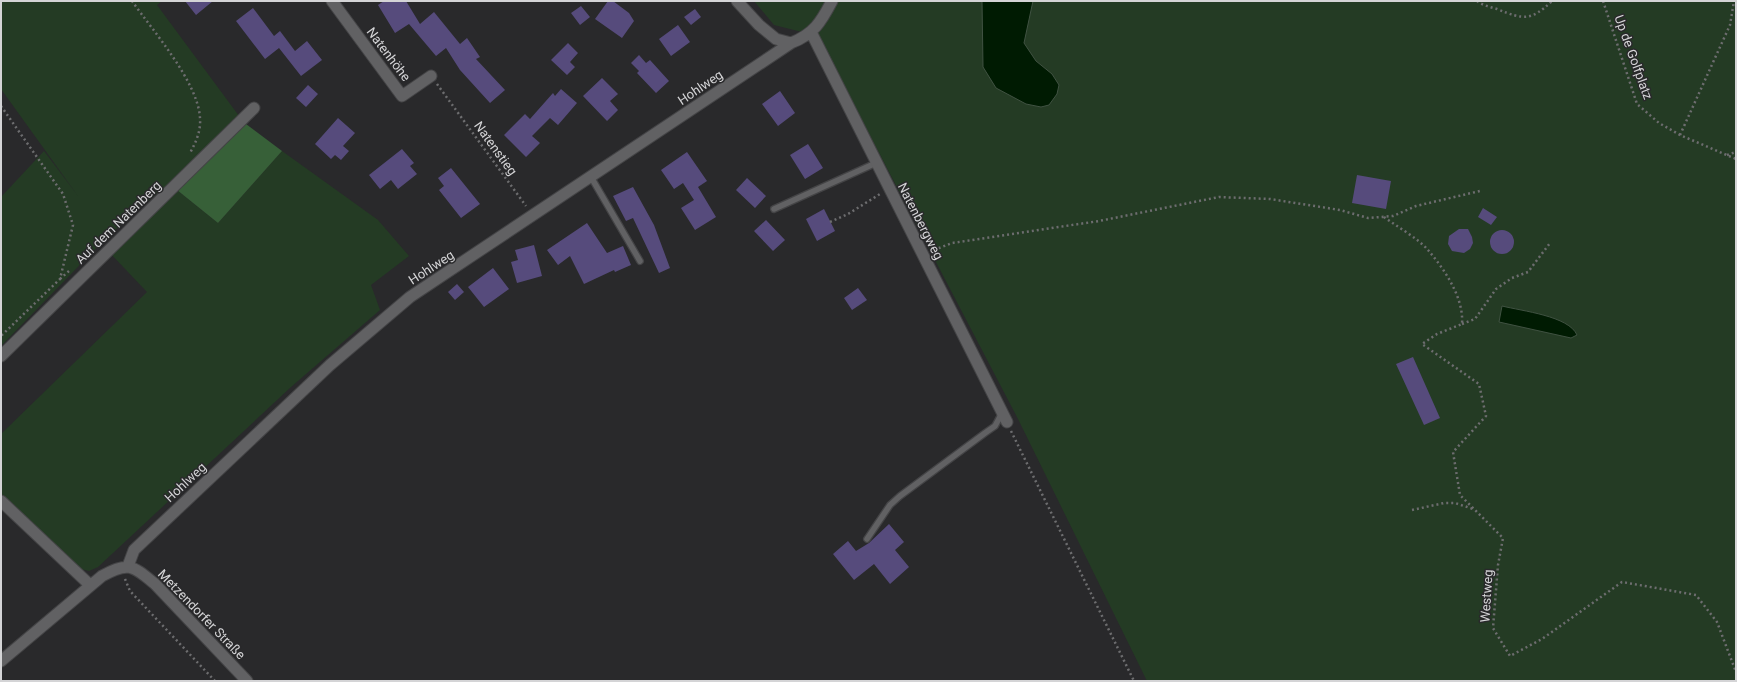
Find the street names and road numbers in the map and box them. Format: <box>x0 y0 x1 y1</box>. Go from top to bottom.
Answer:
street label: Up de Golfplatz <box>1611 13 1656 102</box>
street label: Natenhöhe <box>364 25 414 84</box>
street label: Hohlweg <box>675 67 726 108</box>
street label: Natenstieg <box>471 118 520 178</box>
street label: Auf dem Natenberg <box>73 178 164 267</box>
street label: Natenbergweg <box>895 180 946 262</box>
street label: Hohlweg <box>406 247 457 288</box>
street label: Hohlweg <box>162 459 209 505</box>
street label: Metzendorfer Straße <box>155 566 248 662</box>
street label: Westweg <box>1477 569 1496 623</box>

